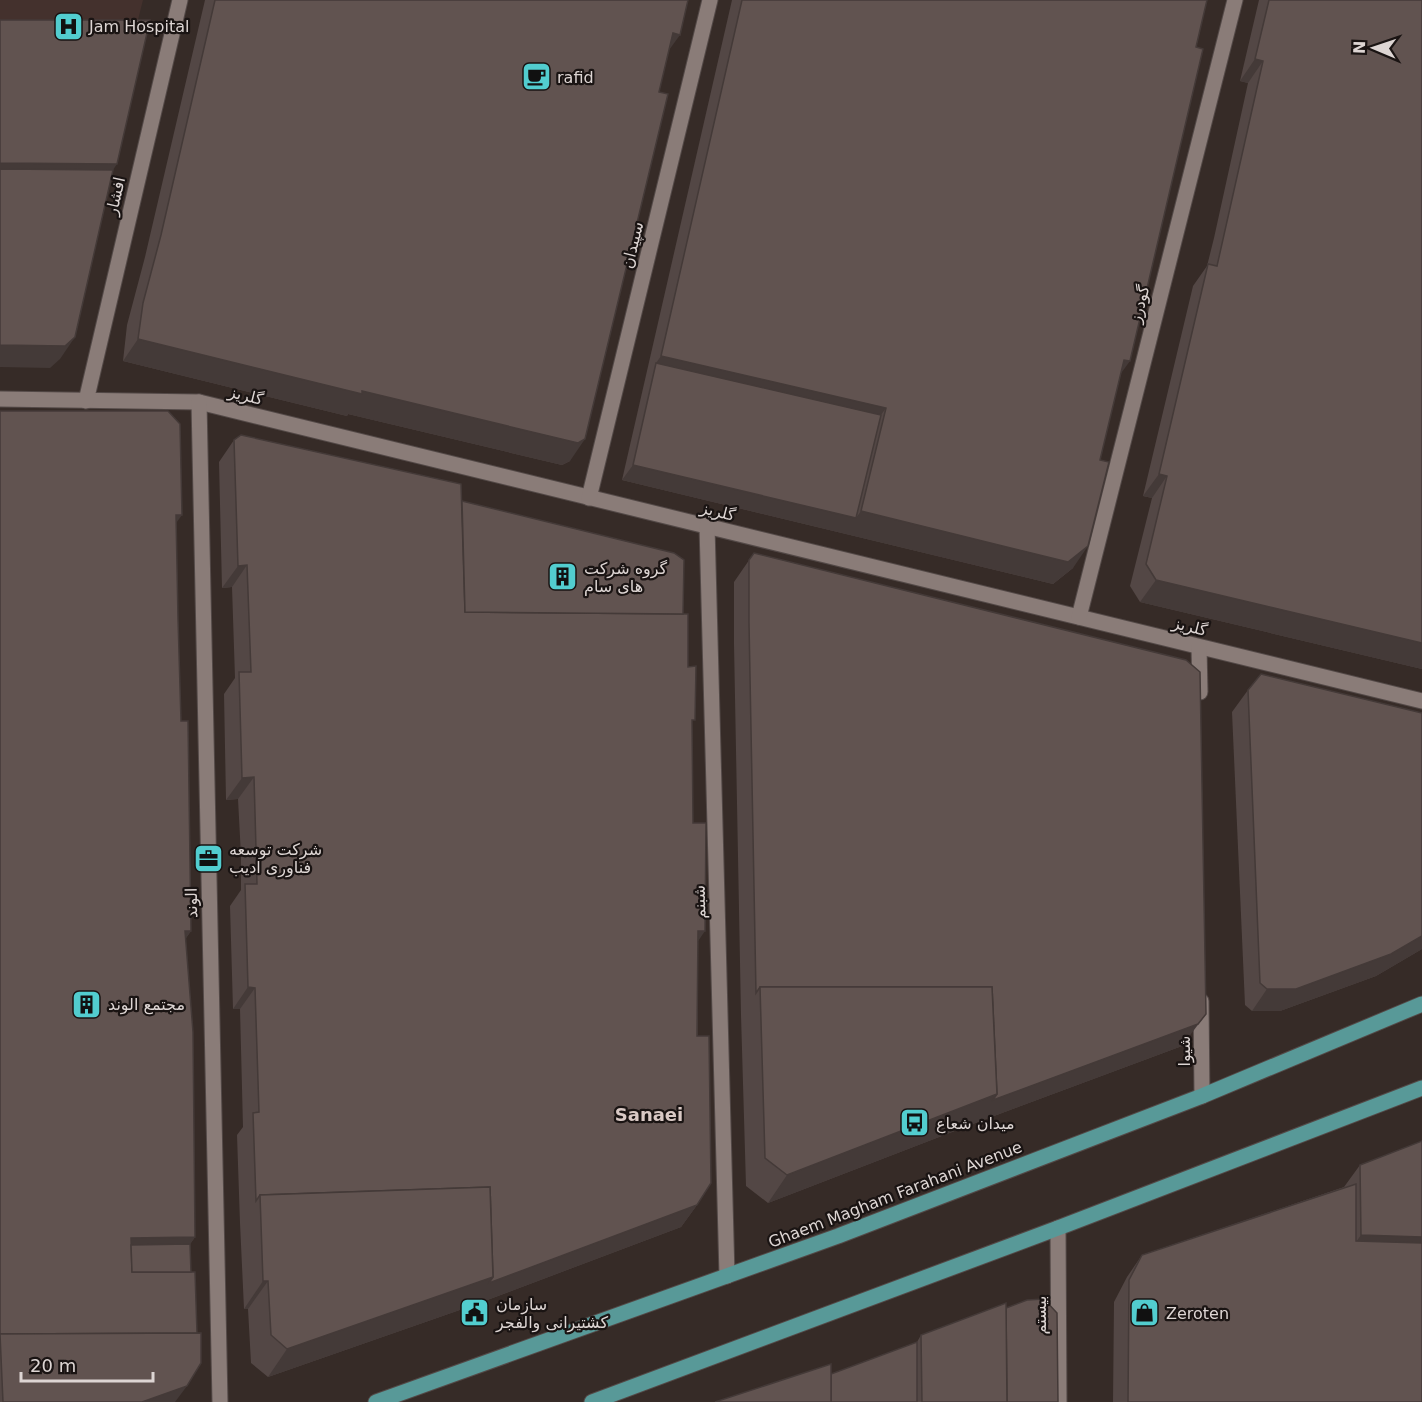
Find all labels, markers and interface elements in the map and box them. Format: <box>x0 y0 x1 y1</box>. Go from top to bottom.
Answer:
hospital icon: Jam Hospital <box>52 10 84 42</box>
place label: Jam Hospital <box>88 17 189 36</box>
north arrow <box>1344 18 1404 78</box>
text: N <box>1350 40 1369 55</box>
cafe icon: rafid <box>520 61 552 93</box>
place label: rafid <box>557 68 594 87</box>
street label: افشار <box>102 175 130 218</box>
street label: سپیدان <box>618 220 648 271</box>
street label: گودرز <box>1125 283 1154 326</box>
street label: گلریز <box>225 382 266 410</box>
street label: گلریز <box>697 498 738 526</box>
place label: گروه شرکت های سام <box>584 559 668 596</box>
building icon: گروه شرکت های سام <box>547 561 579 593</box>
street label: گلریز <box>1169 613 1210 641</box>
place label: شرکت توسعه فناوری ادیب <box>229 840 322 878</box>
office icon: شرکت توسعه فناوری ادیب <box>192 842 224 874</box>
street label: شبنم <box>689 885 710 919</box>
street label: الوند <box>182 888 202 918</box>
building icon: مجتمع الوند <box>71 988 103 1020</box>
place label: مجتمع الوند <box>108 995 185 1015</box>
street label: شیوا <box>1175 1036 1195 1066</box>
district label: Sanaei <box>615 1104 683 1125</box>
bus stop icon: میدان شعاع <box>899 1107 931 1139</box>
place label: میدان شعاع <box>936 1114 1015 1134</box>
street label: Ghaem Magham Farahani Avenue <box>766 1137 1025 1252</box>
place label: سازمان کشتیرانی والفجر <box>495 1295 608 1333</box>
street label: بیستم <box>1031 1295 1050 1335</box>
public building icon: سازمان کشتیرانی والفجر <box>459 1297 491 1329</box>
shop icon: Zeroten <box>1129 1297 1161 1329</box>
place label: Zeroten <box>1166 1304 1229 1323</box>
scale bar <box>21 1345 153 1383</box>
text: 20 m <box>30 1355 76 1376</box>

